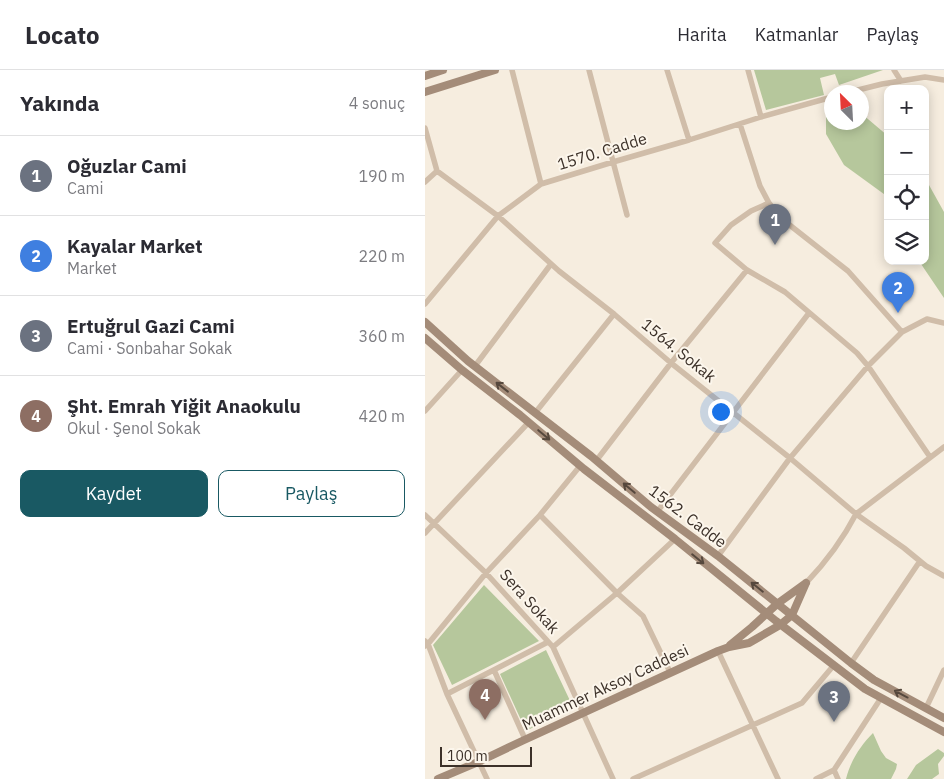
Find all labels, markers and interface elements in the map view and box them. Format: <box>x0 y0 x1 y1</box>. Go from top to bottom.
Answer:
text: Locato <box>25 19 100 51</box>
text: Harita <box>677 23 727 46</box>
text: Katmanlar <box>755 23 838 46</box>
text: Paylaş <box>866 23 919 46</box>
north arrow <box>824 85 869 130</box>
map controls <box>884 85 929 265</box>
button: + <box>884 85 929 130</box>
text: Yakında <box>20 89 100 117</box>
text: 4 sonuç <box>349 93 405 113</box>
street label: 1570. Cadde <box>555 128 649 174</box>
button: − <box>884 130 929 175</box>
text: Oğuzlar Cami <box>67 154 187 178</box>
text: 1 <box>31 166 41 186</box>
text: 190 m <box>358 166 405 186</box>
button: locate <box>884 175 929 220</box>
text: Cami <box>67 178 103 198</box>
pin: 1 <box>759 204 791 245</box>
button: layers <box>884 220 929 265</box>
text: Kayalar Market <box>67 234 203 258</box>
text: 2 <box>31 246 41 266</box>
text: 220 m <box>358 246 405 266</box>
text: Market <box>67 258 117 278</box>
pin: 2 <box>882 272 914 313</box>
text: Ertuğrul Gazi Cami <box>67 314 235 338</box>
street label: 1564. Sokak <box>638 314 721 386</box>
text: 3 <box>31 326 41 346</box>
text: 360 m <box>358 326 405 346</box>
text: Cami · Sonbahar Sokak <box>67 338 232 358</box>
one-way arrow <box>496 381 509 392</box>
text: Şht. Emrah Yiğit Anaokulu <box>67 394 301 418</box>
your location <box>708 399 734 425</box>
text: 4 <box>31 406 41 426</box>
text: 420 m <box>358 406 405 426</box>
text: Okul · Şenol Sokak <box>67 418 201 438</box>
one-way arrow <box>538 430 551 441</box>
button: Kaydet <box>20 470 208 517</box>
button: Paylaş <box>218 470 405 517</box>
street label: 1562. Cadde <box>645 480 731 552</box>
one-way arrow <box>622 483 635 494</box>
one-way arrow <box>692 553 705 564</box>
street label: Sera Sokak <box>496 565 565 638</box>
one-way arrow <box>751 582 764 593</box>
street label: Muammer Aksoy Caddesi <box>518 640 692 734</box>
pin: 4 <box>469 679 501 720</box>
pin: 3 <box>818 681 850 722</box>
one-way arrow <box>895 689 909 699</box>
scale bar <box>440 744 533 767</box>
text: 100 m <box>447 747 488 765</box>

